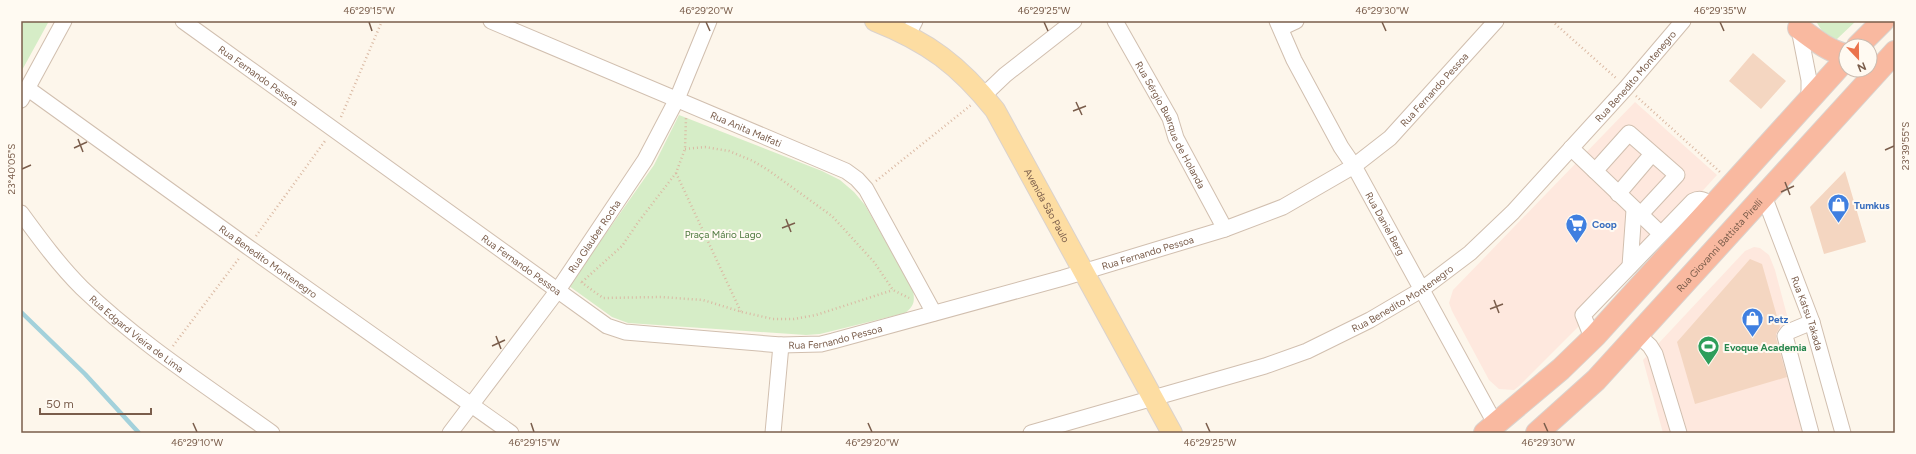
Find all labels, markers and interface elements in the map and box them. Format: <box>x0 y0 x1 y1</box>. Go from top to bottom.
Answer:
text: 46°29'15"W <box>343 4 395 17</box>
text: 46°29'20"W <box>679 4 733 17</box>
text: 46°29'25"W <box>1018 4 1071 17</box>
text: 46°29'30"W <box>1355 4 1409 17</box>
text: 46°29'35"W <box>1694 4 1747 17</box>
street label: Rua Benedito Montenegro <box>1592 27 1679 125</box>
north arrow <box>1838 38 1878 78</box>
street label: Rua Fernando Pessoa <box>216 42 301 108</box>
street label: Rua Fernando Pessoa <box>1397 50 1471 129</box>
street label: Rua Sérgio Buarque de Holanda <box>1133 59 1208 191</box>
text: N <box>1855 59 1868 74</box>
street label: Rua Anita Malfati <box>709 108 784 150</box>
text: 23°39'55"S <box>1899 122 1912 170</box>
text: 23°40'05"S <box>5 144 18 194</box>
street label: Avenida São Paulo <box>1022 166 1073 245</box>
street label: Rua Daniel Berg <box>1363 189 1408 258</box>
shop icon: Tumkus <box>1825 192 1851 225</box>
street label: Rua Giovanni Battista Pirelli <box>1673 195 1765 294</box>
street label: Rua Glauber Rocha <box>565 197 623 275</box>
place label: Tumkus <box>1854 199 1890 212</box>
supermarket icon: Coop <box>1563 211 1589 244</box>
place label: Coop <box>1592 218 1617 231</box>
street label: Rua Benedito Montenegro <box>217 222 320 301</box>
park label: Praça Mário Lago <box>685 228 762 241</box>
street label: Rua Fernando Pessoa <box>479 231 564 298</box>
street label: Rua Fernando Pessoa <box>1100 232 1195 272</box>
street label: Rua Benedito Montenegro <box>1349 262 1456 335</box>
street label: Rua Katsu Takada <box>1789 274 1826 352</box>
street label: Rua Edgard Vieira de Lima <box>87 292 186 375</box>
shop icon: Petz <box>1740 306 1766 339</box>
place label: Petz <box>1768 313 1788 326</box>
street label: Rua Fernando Pessoa <box>788 321 884 351</box>
sports icon: Evoque Academia <box>1695 334 1721 367</box>
place label: Evoque Academia <box>1724 341 1807 354</box>
scale bar <box>40 390 151 416</box>
text: 50 m <box>46 397 74 411</box>
text: 46°29'10"W <box>171 436 223 449</box>
text: 46°29'15"W <box>508 436 560 449</box>
text: 46°29'20"W <box>845 436 899 449</box>
text: 46°29'25"W <box>1184 436 1237 449</box>
text: 46°29'30"W <box>1521 436 1575 449</box>

